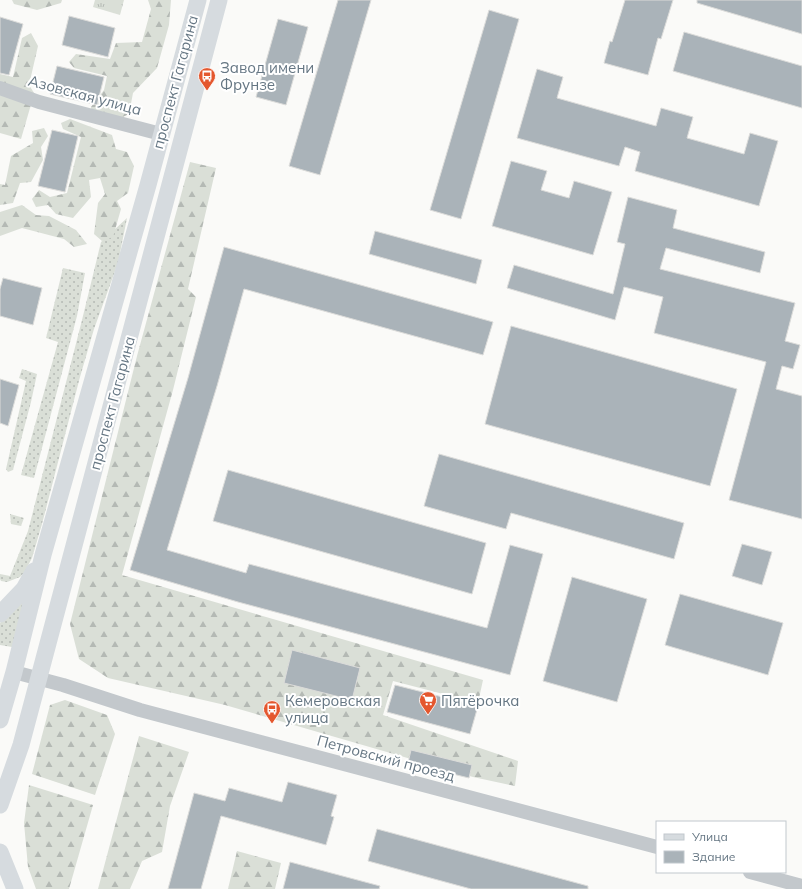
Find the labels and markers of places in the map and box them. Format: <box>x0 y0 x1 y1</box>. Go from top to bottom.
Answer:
place label: Завод имени Фрунзе <box>220 58 314 94</box>
bus stop icon: Завод имени Фрунзе <box>197 66 217 91</box>
supermarket icon: Пятёрочка <box>418 690 438 715</box>
place label: Кемеровская улица <box>285 691 381 727</box>
place label: Пятёрочка <box>441 691 519 710</box>
bus stop icon: Кемеровская улица <box>262 699 282 724</box>

